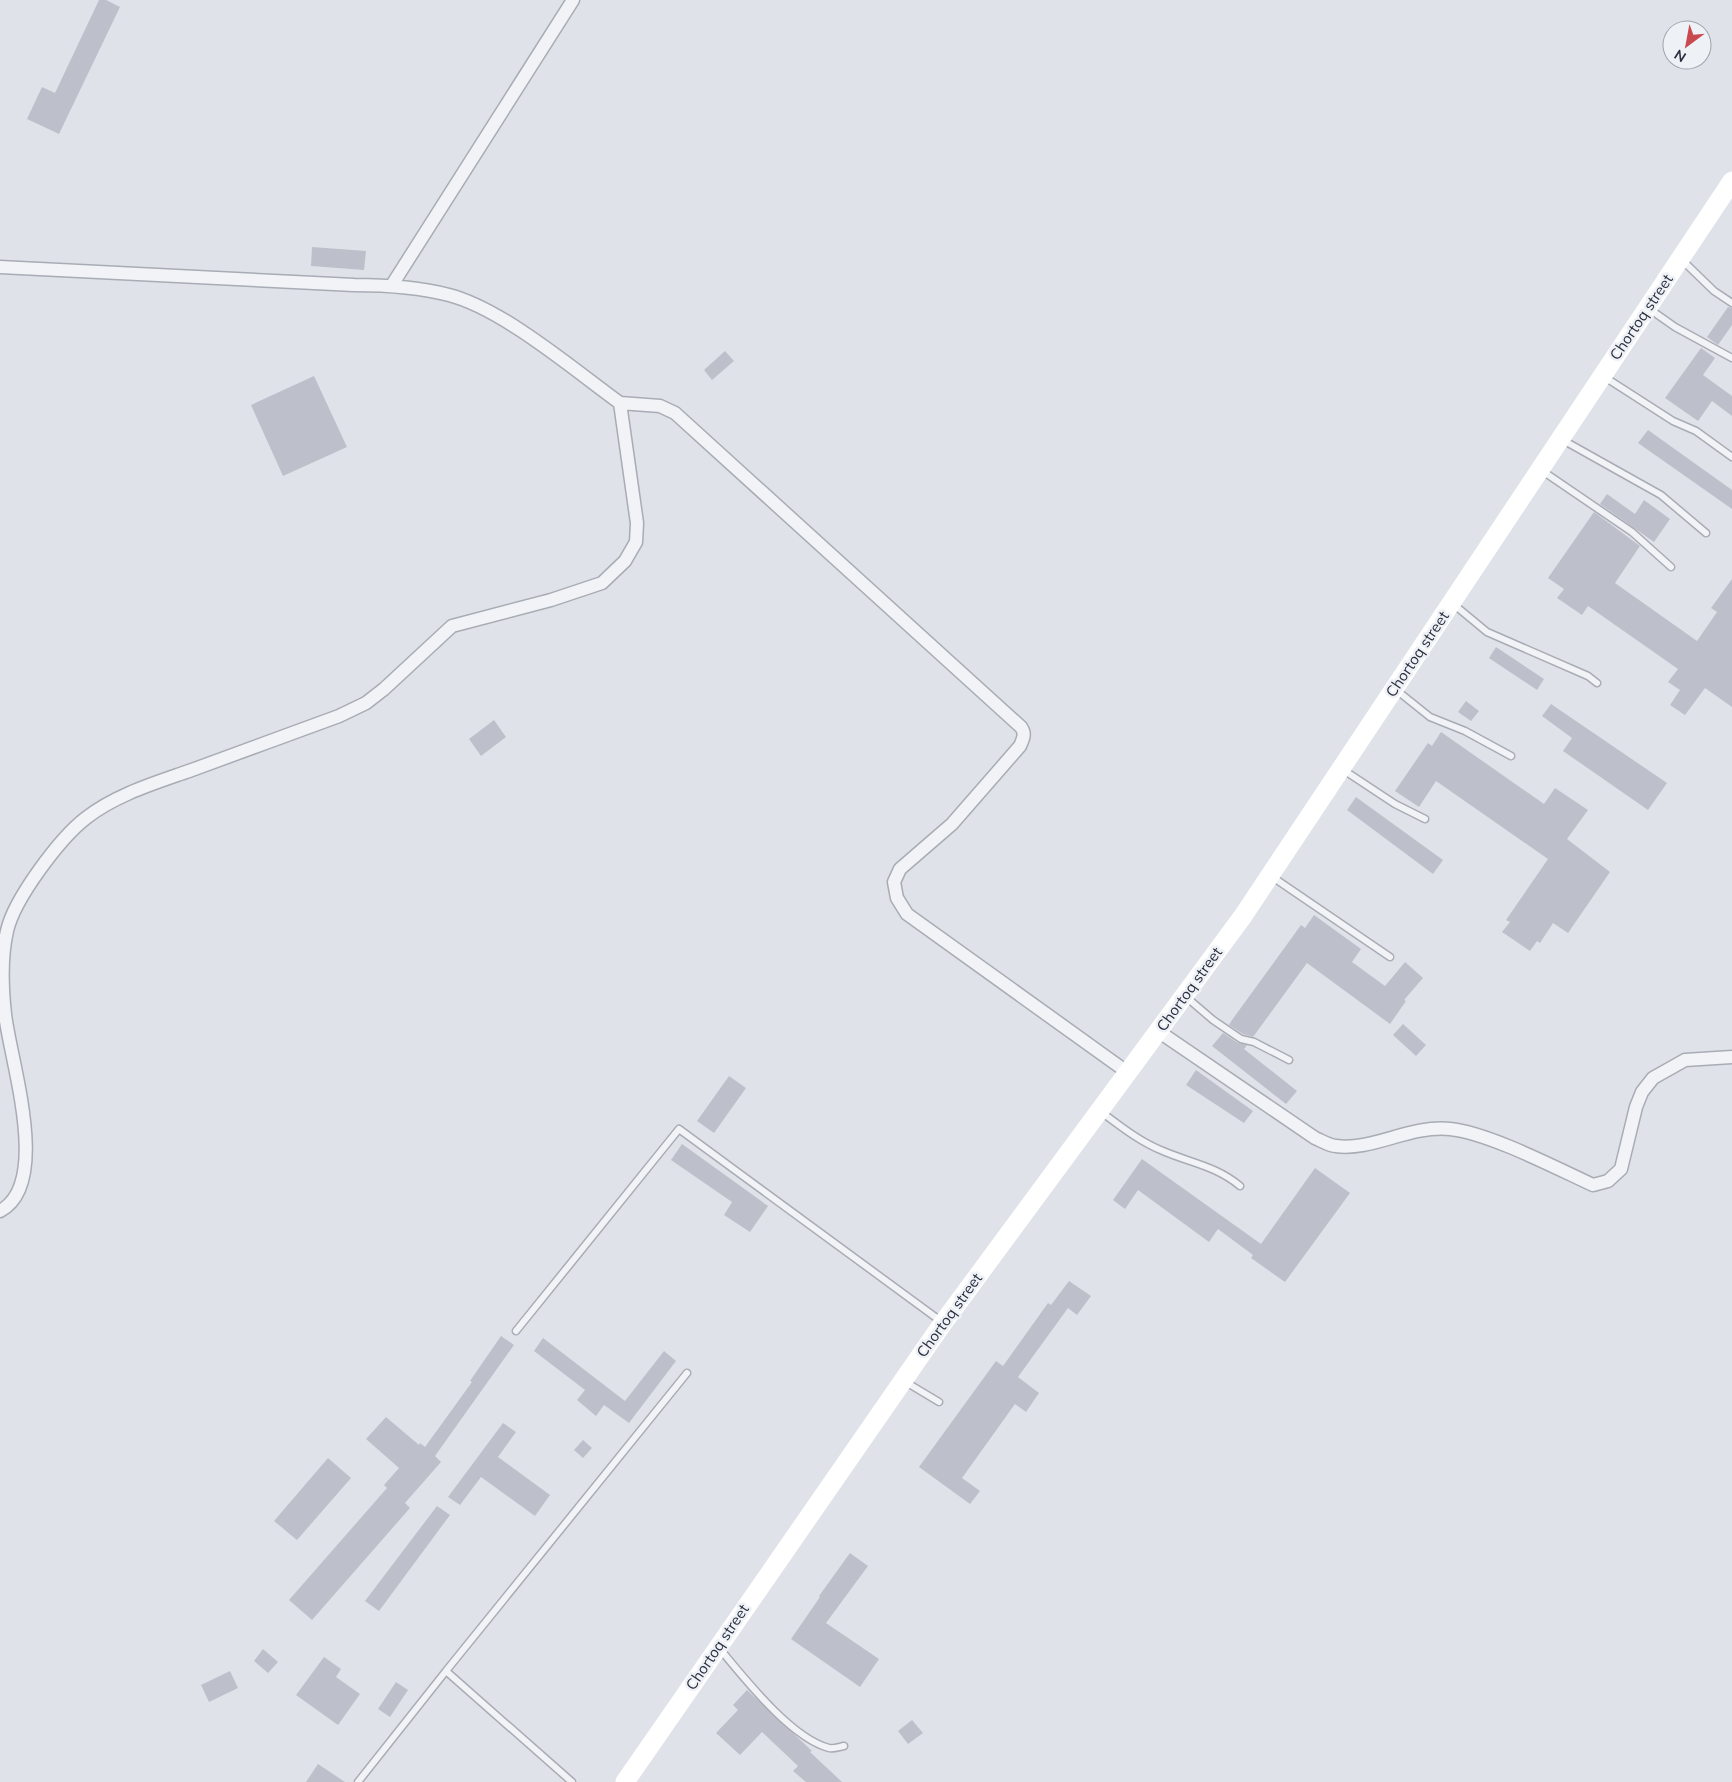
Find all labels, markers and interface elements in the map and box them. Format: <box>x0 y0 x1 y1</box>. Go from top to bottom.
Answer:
north arrow <box>1662 20 1712 70</box>
text: N <box>1671 46 1689 66</box>
street label: Chortoq street <box>1605 270 1677 364</box>
street label: Chortoq street <box>1381 607 1453 701</box>
street label: Chortoq street <box>1152 943 1226 1035</box>
street label: Chortoq street <box>912 1269 986 1361</box>
street label: Chortoq street <box>681 1600 753 1694</box>

